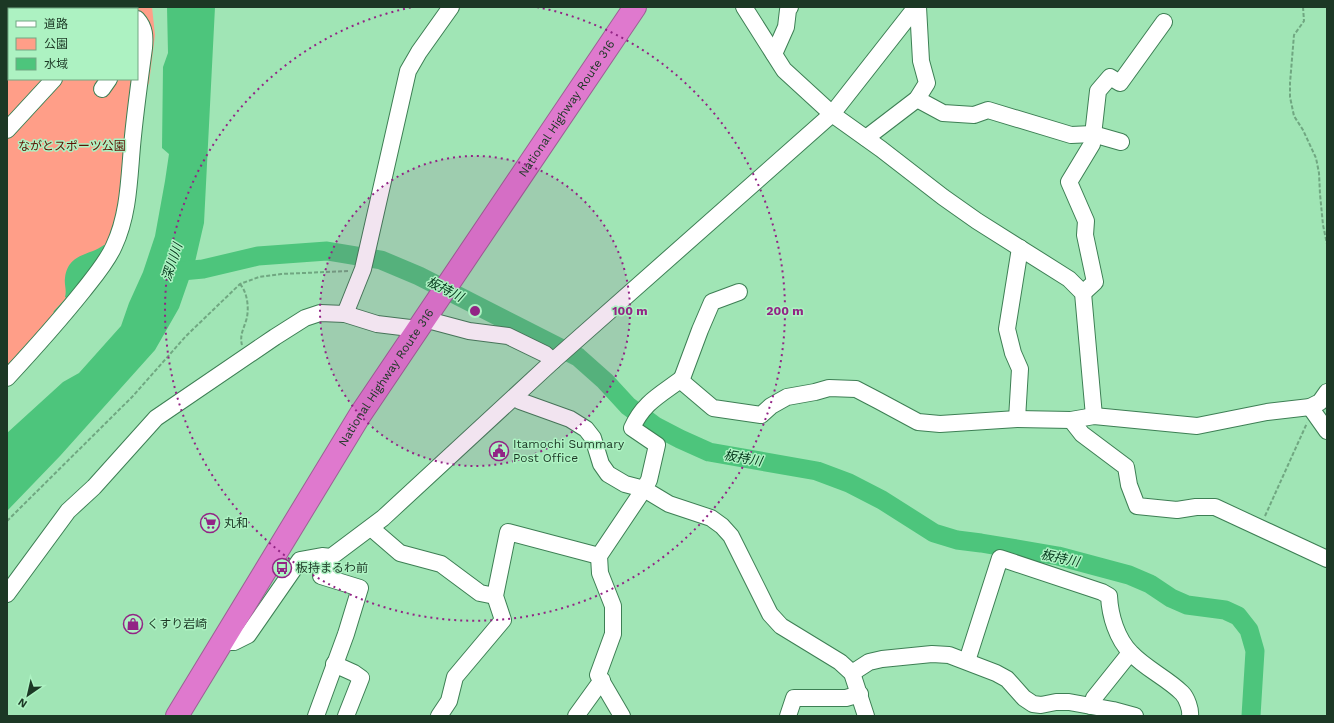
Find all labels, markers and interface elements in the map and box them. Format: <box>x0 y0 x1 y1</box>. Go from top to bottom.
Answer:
legend <box>8 8 138 80</box>
text: 道路 <box>44 17 68 31</box>
text: 公園 <box>44 37 68 51</box>
street label: National Highway Route 316 <box>516 37 618 179</box>
text: 水域 <box>44 57 68 71</box>
park label: ながとスポーツ公園 <box>18 139 126 153</box>
water label: 深川川 <box>159 239 186 283</box>
water label: 板持川 <box>424 273 468 305</box>
centre of rings <box>468 304 482 318</box>
text: 100 m <box>612 304 648 318</box>
text: 200 m <box>766 304 804 318</box>
street label: National Highway Route 316 <box>336 306 437 449</box>
place label: Itamochi Summary Post Office <box>513 437 625 465</box>
public building icon: Itamochi Summary Post Office <box>488 440 510 462</box>
water label: 板持川 <box>722 447 765 469</box>
supermarket icon: 丸和 <box>199 512 221 534</box>
place label: 丸和 <box>224 516 248 530</box>
water label: 板持川 <box>1039 547 1083 570</box>
bus stop icon: 板持まるわ前 <box>271 557 293 579</box>
place label: 板持まるわ前 <box>296 561 368 575</box>
shop icon: くすり岩崎 <box>122 613 144 635</box>
place label: くすり岩崎 <box>147 617 207 631</box>
north arrow <box>8 675 48 715</box>
text: N <box>16 695 30 711</box>

